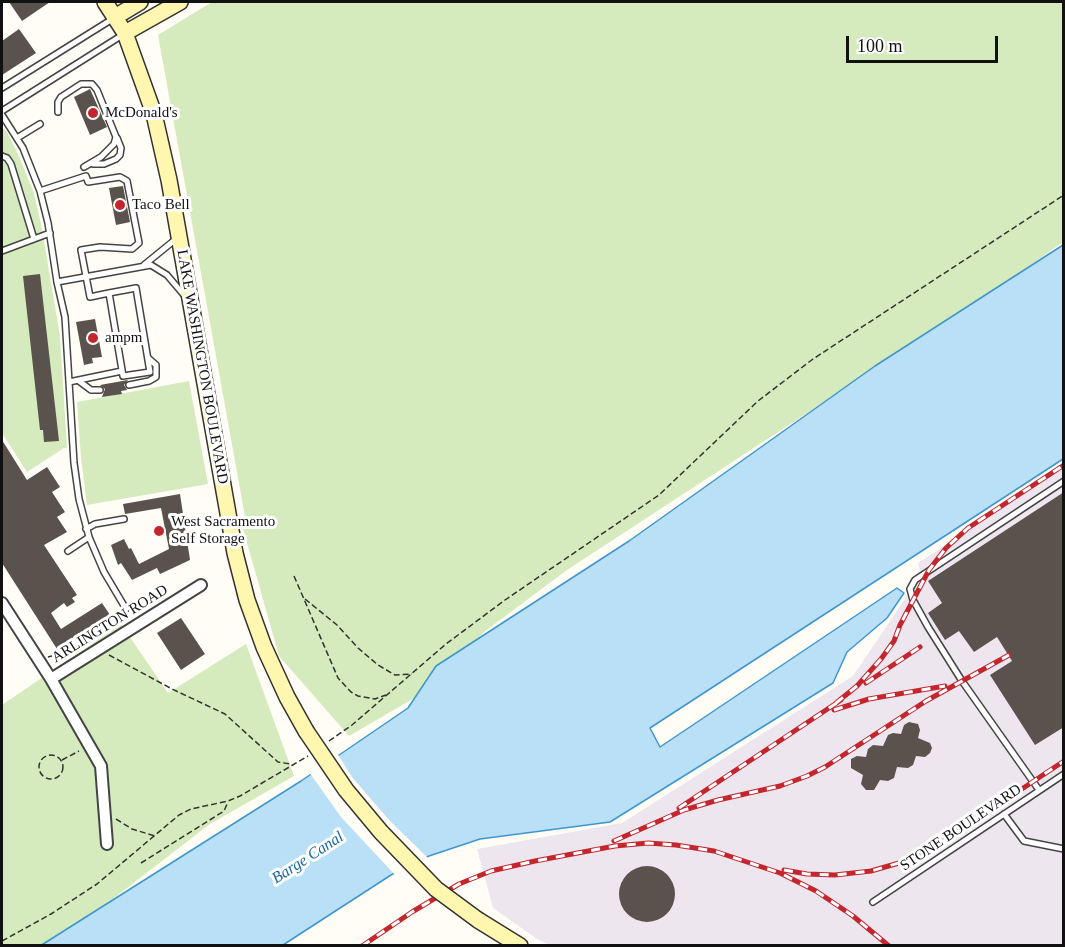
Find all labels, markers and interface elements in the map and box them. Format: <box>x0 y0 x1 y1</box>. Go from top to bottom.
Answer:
scale bar <box>849 24 1000 62</box>
text: 100 m <box>857 36 903 56</box>
place label: McDonald's <box>105 104 178 122</box>
marker: McDonald's <box>86 106 100 120</box>
place label: Taco Bell <box>132 196 190 214</box>
marker: Taco Bell <box>113 198 127 212</box>
street label: LAKE WASHINGTON BOULEVARD <box>172 248 232 486</box>
place label: ampm <box>105 329 142 347</box>
marker: ampm <box>86 331 100 345</box>
place label: West Sacramento Self Storage <box>171 513 275 548</box>
marker: West Sacramento Self Storage <box>152 524 166 538</box>
street label: ARLINGTON ROAD <box>49 581 171 667</box>
street label: STONE BOULEVARD <box>897 781 1025 875</box>
water label: Barge Canal <box>269 828 347 888</box>

